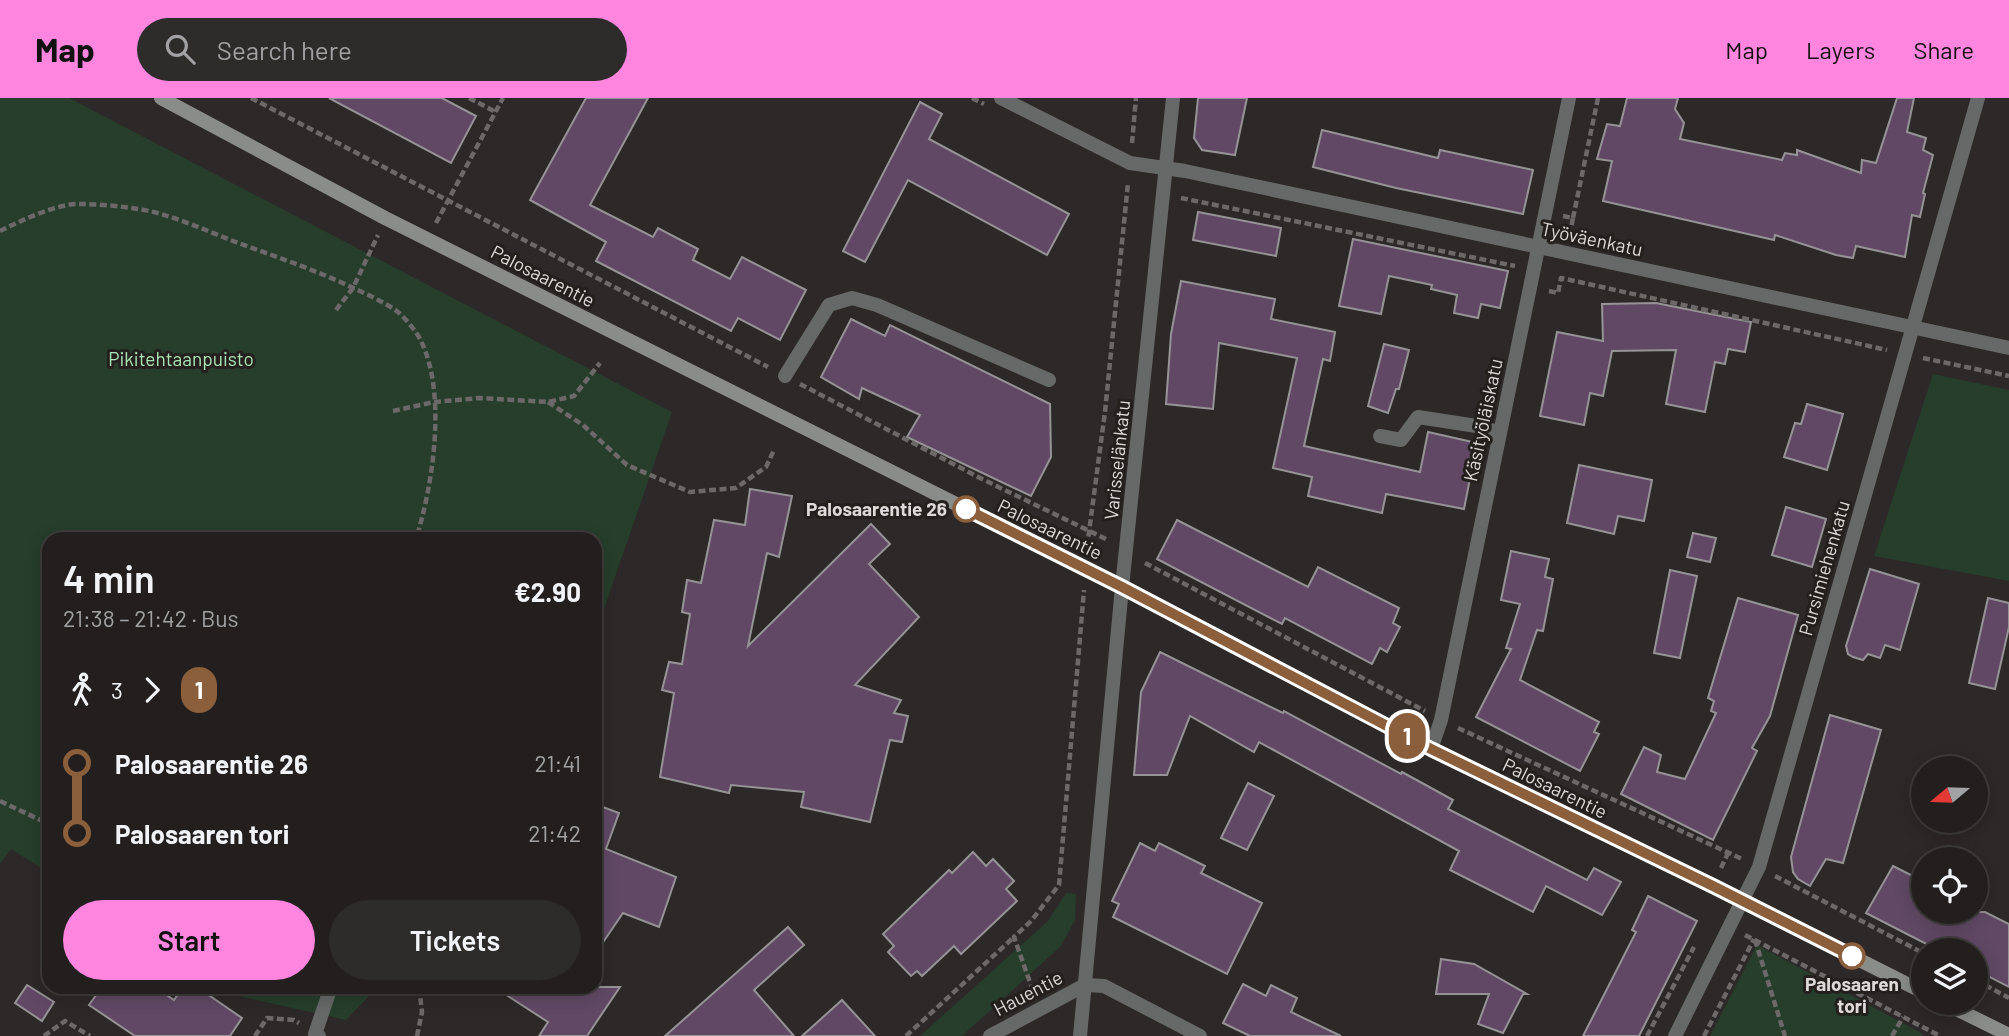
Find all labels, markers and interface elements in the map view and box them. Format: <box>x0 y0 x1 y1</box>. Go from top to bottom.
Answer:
search box <box>137 18 627 81</box>
text: Map <box>35 29 95 69</box>
icon: search <box>161 30 199 68</box>
text: Search here <box>217 34 352 65</box>
text: Map <box>1725 35 1768 64</box>
text: Layers <box>1806 35 1875 64</box>
text: Share <box>1913 35 1974 64</box>
street label: Työväenkatu <box>1539 217 1645 260</box>
street label: Palosaarentie <box>488 240 599 312</box>
park label: Pikitehtaanpuisto <box>108 347 254 370</box>
street label: Käsityöläiskatu <box>1458 356 1507 483</box>
street label: Varisselänkatu <box>1099 399 1134 521</box>
street label: Palosaarentie <box>994 493 1106 564</box>
marker: Palosaarentie 26 <box>953 496 979 522</box>
place label: Palosaarentie 26 <box>806 497 947 520</box>
street label: Pursimiehenkatu <box>1793 498 1854 638</box>
text: 4 min <box>63 555 155 601</box>
text: €2.90 <box>514 576 581 607</box>
text: 21:38 – 21:42 · Bus <box>63 604 239 632</box>
icon: walk <box>63 671 101 709</box>
icon: forward <box>133 671 171 709</box>
text: 1 <box>195 675 203 704</box>
text: 3 <box>111 676 123 704</box>
line badge: 1 <box>1384 713 1430 759</box>
text: 1 <box>1403 721 1411 750</box>
text: Palosaarentie 26 <box>115 748 308 779</box>
text: 21:41 <box>535 749 581 777</box>
street label: Palosaarentie <box>1499 752 1611 823</box>
north arrow <box>1911 756 1988 833</box>
map controls <box>1911 756 1988 1015</box>
text: Palosaaren tori <box>115 818 289 849</box>
text: 21:42 <box>528 819 581 847</box>
button: locate <box>1911 847 1988 924</box>
button: Start <box>63 900 315 980</box>
button: Tickets <box>329 900 581 980</box>
button: layers <box>1911 938 1988 1015</box>
marker: Palosaaren tori <box>1839 943 1865 969</box>
street label: Hauentie <box>989 965 1066 1020</box>
place label: Palosaaren tori <box>1805 972 1899 1017</box>

